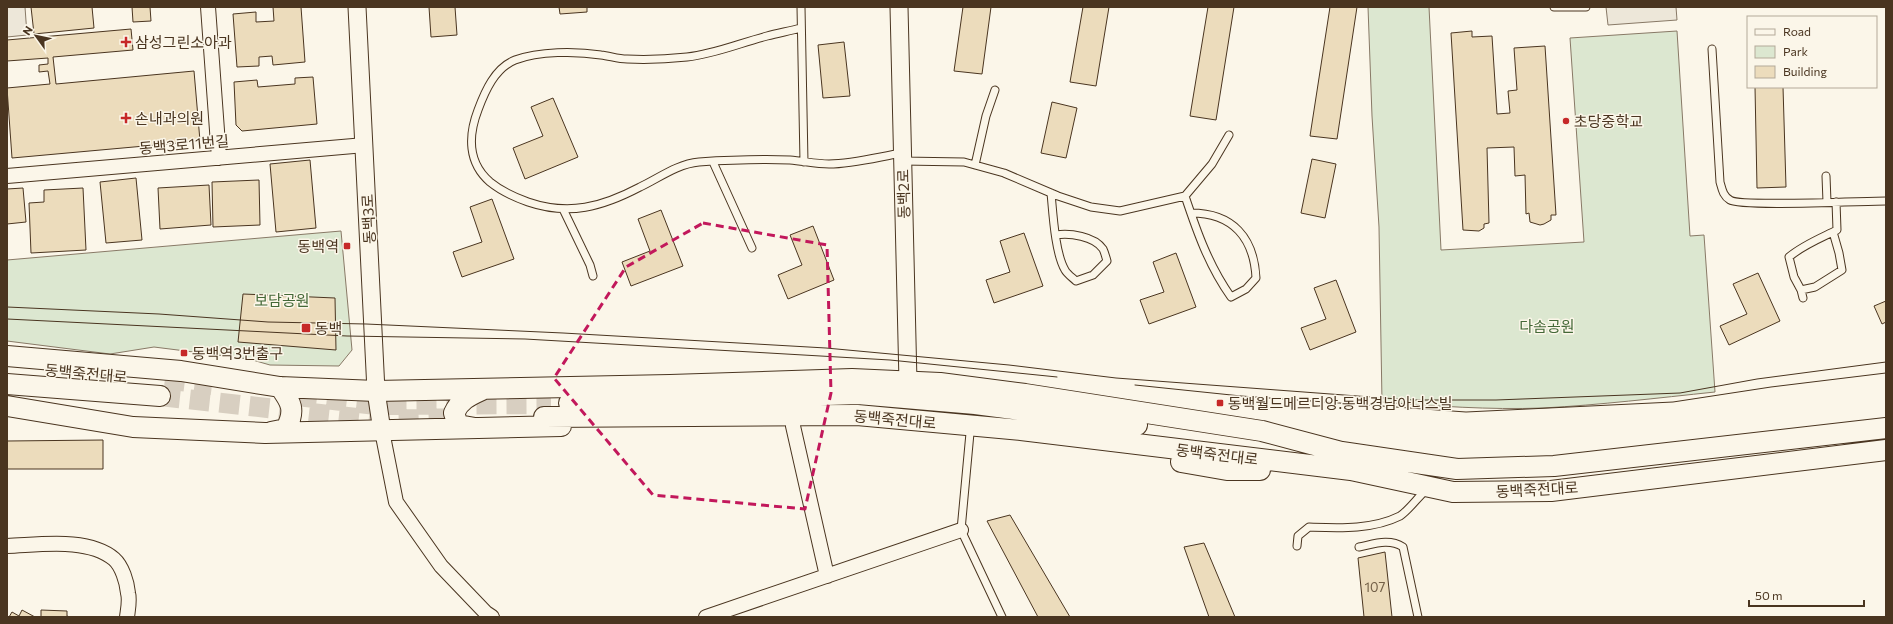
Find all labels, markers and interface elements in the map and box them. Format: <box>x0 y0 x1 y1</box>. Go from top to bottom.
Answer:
north arrow <box>16 16 56 56</box>
legend <box>1747 16 1877 88</box>
text: N <box>19 23 35 37</box>
text: Road <box>1783 24 1811 38</box>
place label: 삼성그린소아과 <box>135 33 232 51</box>
marker: 삼성그린소아과 <box>120 36 132 48</box>
text: Park <box>1783 44 1809 58</box>
text: Building <box>1783 64 1827 78</box>
place label: 손내과의원 <box>135 109 204 127</box>
marker: 손내과의원 <box>120 112 132 124</box>
place label: 초당중학교 <box>1574 112 1643 130</box>
marker: 초당중학교 <box>1561 116 1571 126</box>
street label: 동백3로11번길 <box>138 131 230 157</box>
street label: 동백2로 <box>894 169 912 219</box>
street label: 동백3로 <box>358 194 378 244</box>
place label: 동백역 <box>298 237 339 255</box>
marker: 동백역 <box>342 241 352 251</box>
park label: 보담공원 <box>254 291 310 309</box>
park label: 다솜공원 <box>1519 317 1575 335</box>
place label: 동백 <box>315 319 343 337</box>
marker: 동백 <box>300 322 312 334</box>
place label: 동백역3번출구 <box>192 344 283 362</box>
marker: 동백역3번출구 <box>179 348 189 358</box>
street label: 동백죽전대로 <box>44 360 128 386</box>
place label: 동백월드메르디앙.동백경남아너스빌 <box>1228 394 1452 412</box>
marker: 동백월드메르디앙.동백경남아너스빌 <box>1215 398 1225 408</box>
street label: 동백죽전대로 <box>853 406 937 432</box>
street label: 동백죽전대로 <box>1175 440 1259 468</box>
street label: 동백죽전대로 <box>1495 478 1579 500</box>
house number: 107 <box>1365 579 1386 595</box>
scale bar <box>1749 582 1864 608</box>
text: 50 m <box>1755 588 1783 602</box>

